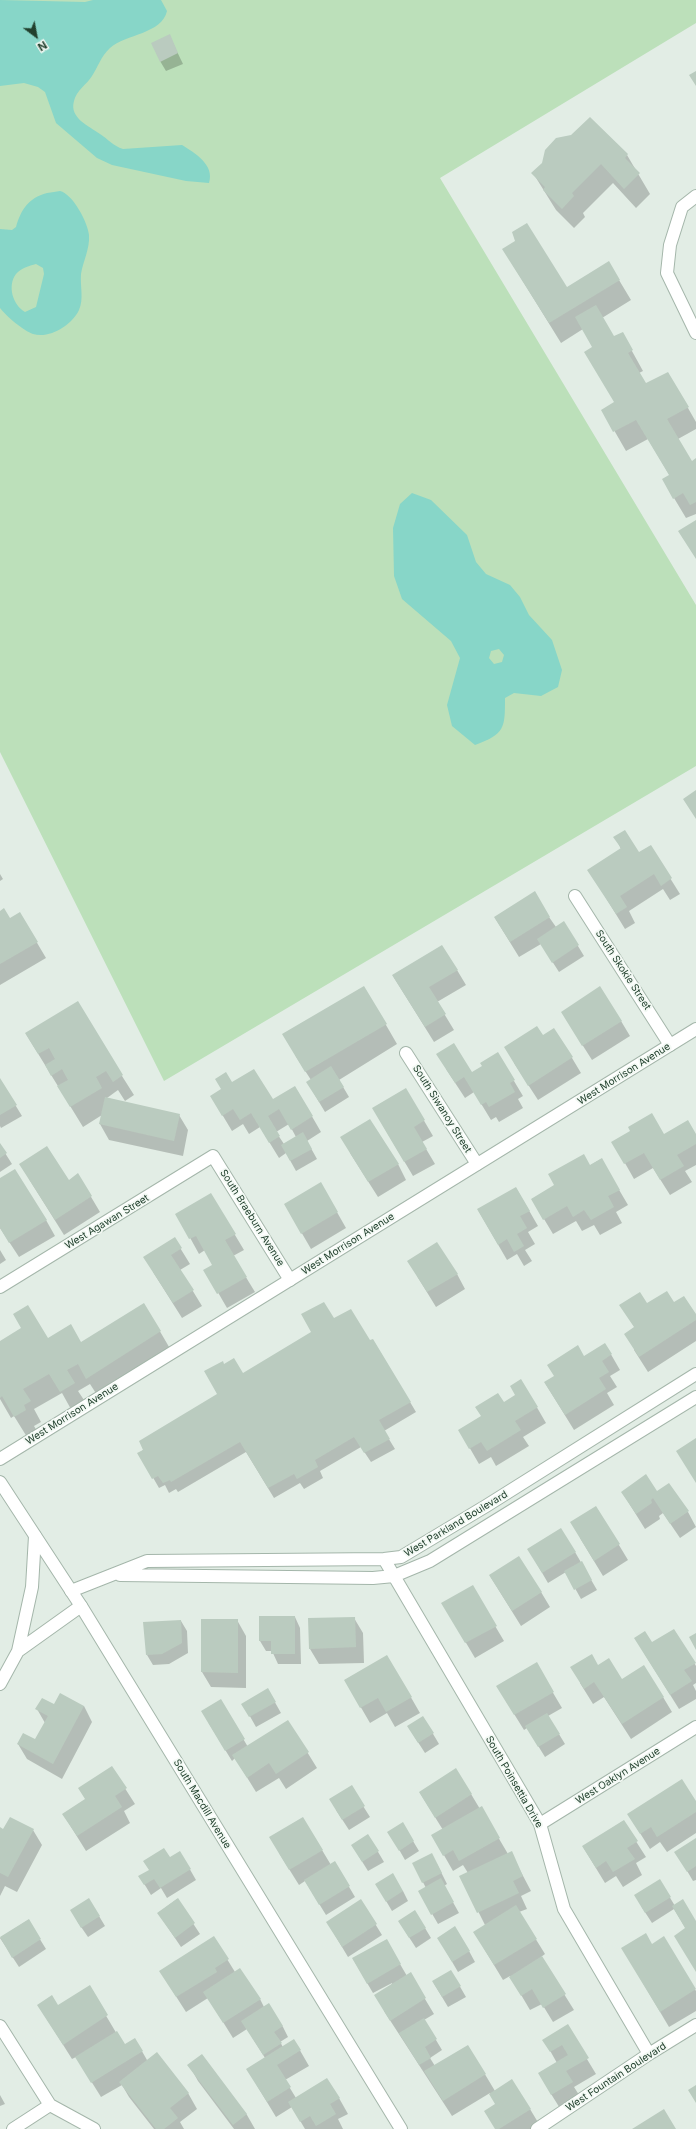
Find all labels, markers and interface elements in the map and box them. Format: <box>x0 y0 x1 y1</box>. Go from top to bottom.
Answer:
north arrow <box>16 16 56 56</box>
text: N <box>35 38 50 54</box>
street label: South Skokie Street <box>593 928 653 1012</box>
street label: West Morrison Avenue <box>575 1041 673 1107</box>
street label: South Siwanoy Street <box>410 1063 474 1155</box>
street label: South Braeburn Avenue <box>217 1167 287 1269</box>
street label: West Agawan Street <box>63 1192 151 1252</box>
street label: West Morrison Avenue <box>299 1211 397 1277</box>
street label: West Morrison Avenue <box>23 1381 121 1447</box>
street label: West Parkland Boulevard <box>402 1488 510 1560</box>
street label: South Poinsettia Drive <box>483 1734 545 1830</box>
street label: West Oaklyn Avenue <box>574 1745 662 1807</box>
street label: South Macdill Avenue <box>171 1757 233 1851</box>
street label: West Fountain Boulevard <box>564 2040 668 2114</box>

